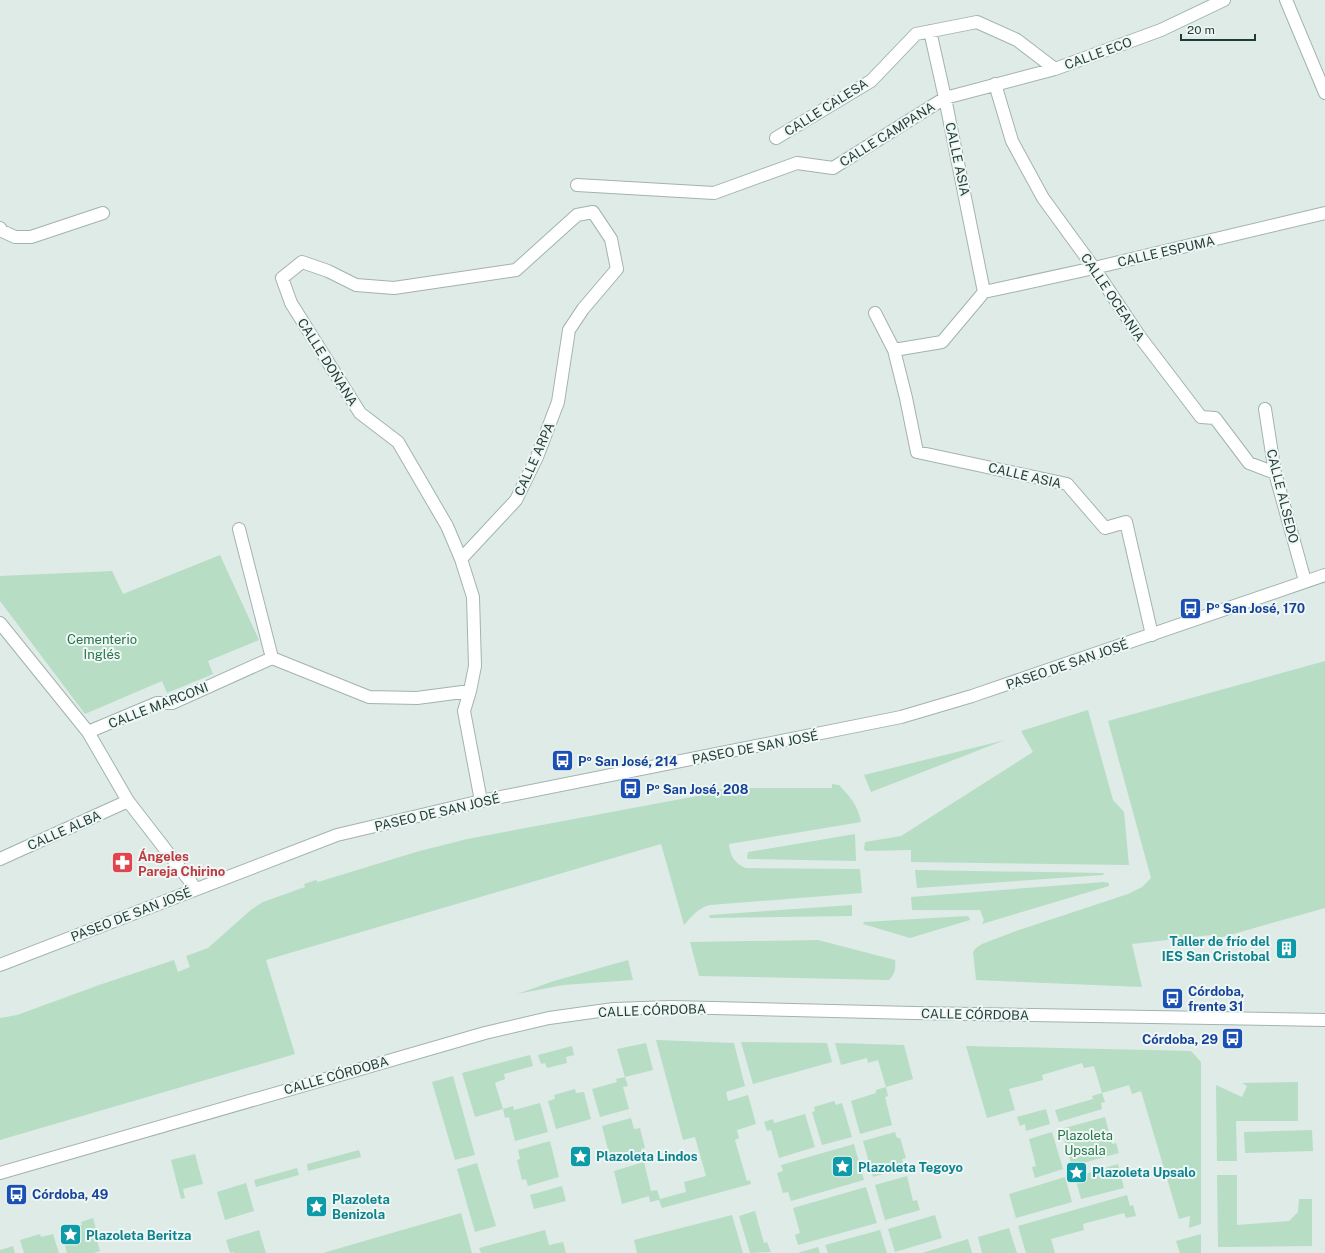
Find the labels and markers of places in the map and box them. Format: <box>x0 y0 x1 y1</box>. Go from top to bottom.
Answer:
bus stop icon: Pº San José, 170 <box>1177 595 1203 621</box>
place label: Pº San José, 170 <box>1206 601 1305 616</box>
bus stop icon: Pº San José, 214 <box>549 748 575 774</box>
place label: Pº San José, 214 <box>578 754 678 769</box>
bus stop icon: Pº San José, 208 <box>617 776 643 802</box>
place label: Pº San José, 208 <box>646 782 749 797</box>
place label: Ángeles Pareja Chirino <box>138 848 225 879</box>
pharmacy icon: Ángeles Pareja Chirino <box>109 850 135 876</box>
place label: Taller de frío del IES San Cristobal <box>1162 934 1270 964</box>
building icon: Taller de frío del IES San Cristobal <box>1273 935 1299 961</box>
place label: Córdoba, frente 31 <box>1188 984 1244 1014</box>
bus stop icon: Córdoba, frente 31 <box>1159 985 1185 1011</box>
bus stop icon: Córdoba, 29 <box>1220 1026 1246 1052</box>
place label: Córdoba, 29 <box>1142 1032 1218 1047</box>
place icon: Plazoleta Lindos <box>568 1143 594 1169</box>
place label: Plazoleta Lindos <box>596 1149 698 1164</box>
place icon: Plazoleta Tegoyo <box>830 1154 856 1180</box>
place icon: Plazoleta Upsalo <box>1064 1159 1090 1185</box>
place label: Plazoleta Tegoyo <box>858 1160 963 1175</box>
place label: Plazoleta Upsalo <box>1092 1165 1196 1180</box>
bus stop icon: Córdoba, 49 <box>3 1181 29 1207</box>
place label: Córdoba, 49 <box>32 1187 108 1202</box>
place label: Plazoleta Benizola <box>332 1192 390 1222</box>
place icon: Plazoleta Benizola <box>304 1193 330 1219</box>
place icon: Plazoleta Beritza <box>58 1222 84 1248</box>
place label: Plazoleta Beritza <box>86 1228 191 1243</box>

